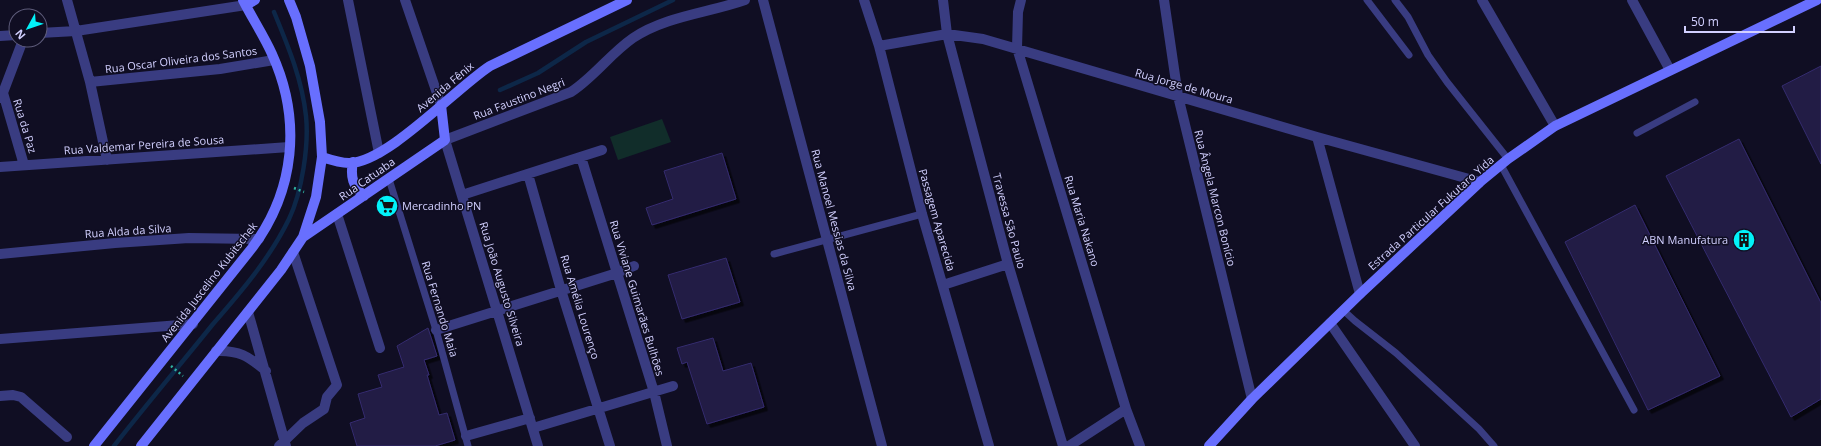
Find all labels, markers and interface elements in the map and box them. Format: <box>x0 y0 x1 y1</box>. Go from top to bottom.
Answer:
north arrow <box>8 8 48 48</box>
scale bar <box>1685 8 1794 34</box>
text: 50 m <box>1691 13 1719 30</box>
text: N <box>11 26 29 43</box>
street label: Rua Oscar Oliveira dos Santos <box>104 43 258 76</box>
street label: Avenida Fênix <box>413 58 477 115</box>
street label: Rua Jorge de Moura <box>1133 64 1235 107</box>
street label: Rua Faustino Negri <box>471 74 567 123</box>
street label: Rua da Paz <box>10 97 41 155</box>
street label: Rua Ângela Marcon Bonício <box>1191 128 1240 268</box>
street label: Rua Valdemar Pereira de Sousa <box>63 131 225 158</box>
street label: Rua Manoel Messias da Silva <box>808 147 861 292</box>
street label: Estrada Particular Fukutaro Yida <box>1365 152 1497 273</box>
street label: Rua Catuaba <box>336 154 398 203</box>
street label: Passagem Aparecida <box>916 167 959 273</box>
street label: Travessa São Paulo <box>990 171 1030 271</box>
street label: Rua Maria Nakano <box>1062 174 1104 269</box>
supermarket icon: Mercadinho PN <box>374 193 400 219</box>
place label: Mercadinho PN <box>402 198 481 213</box>
street label: Rua Viviane Guimarães Bulhões <box>607 218 668 378</box>
street label: Avenida Juscelino Kubitschek <box>157 219 260 345</box>
street label: Rua Alda da Silva <box>84 220 172 241</box>
street label: Rua João Augusto Silveira <box>476 220 529 348</box>
building icon: ABN Manufatura <box>1731 227 1757 253</box>
place label: ABN Manufatura <box>1642 232 1728 247</box>
street label: Rua Amélia Lourenço <box>557 253 604 361</box>
street label: Rua Fernando Maia <box>419 259 462 359</box>

